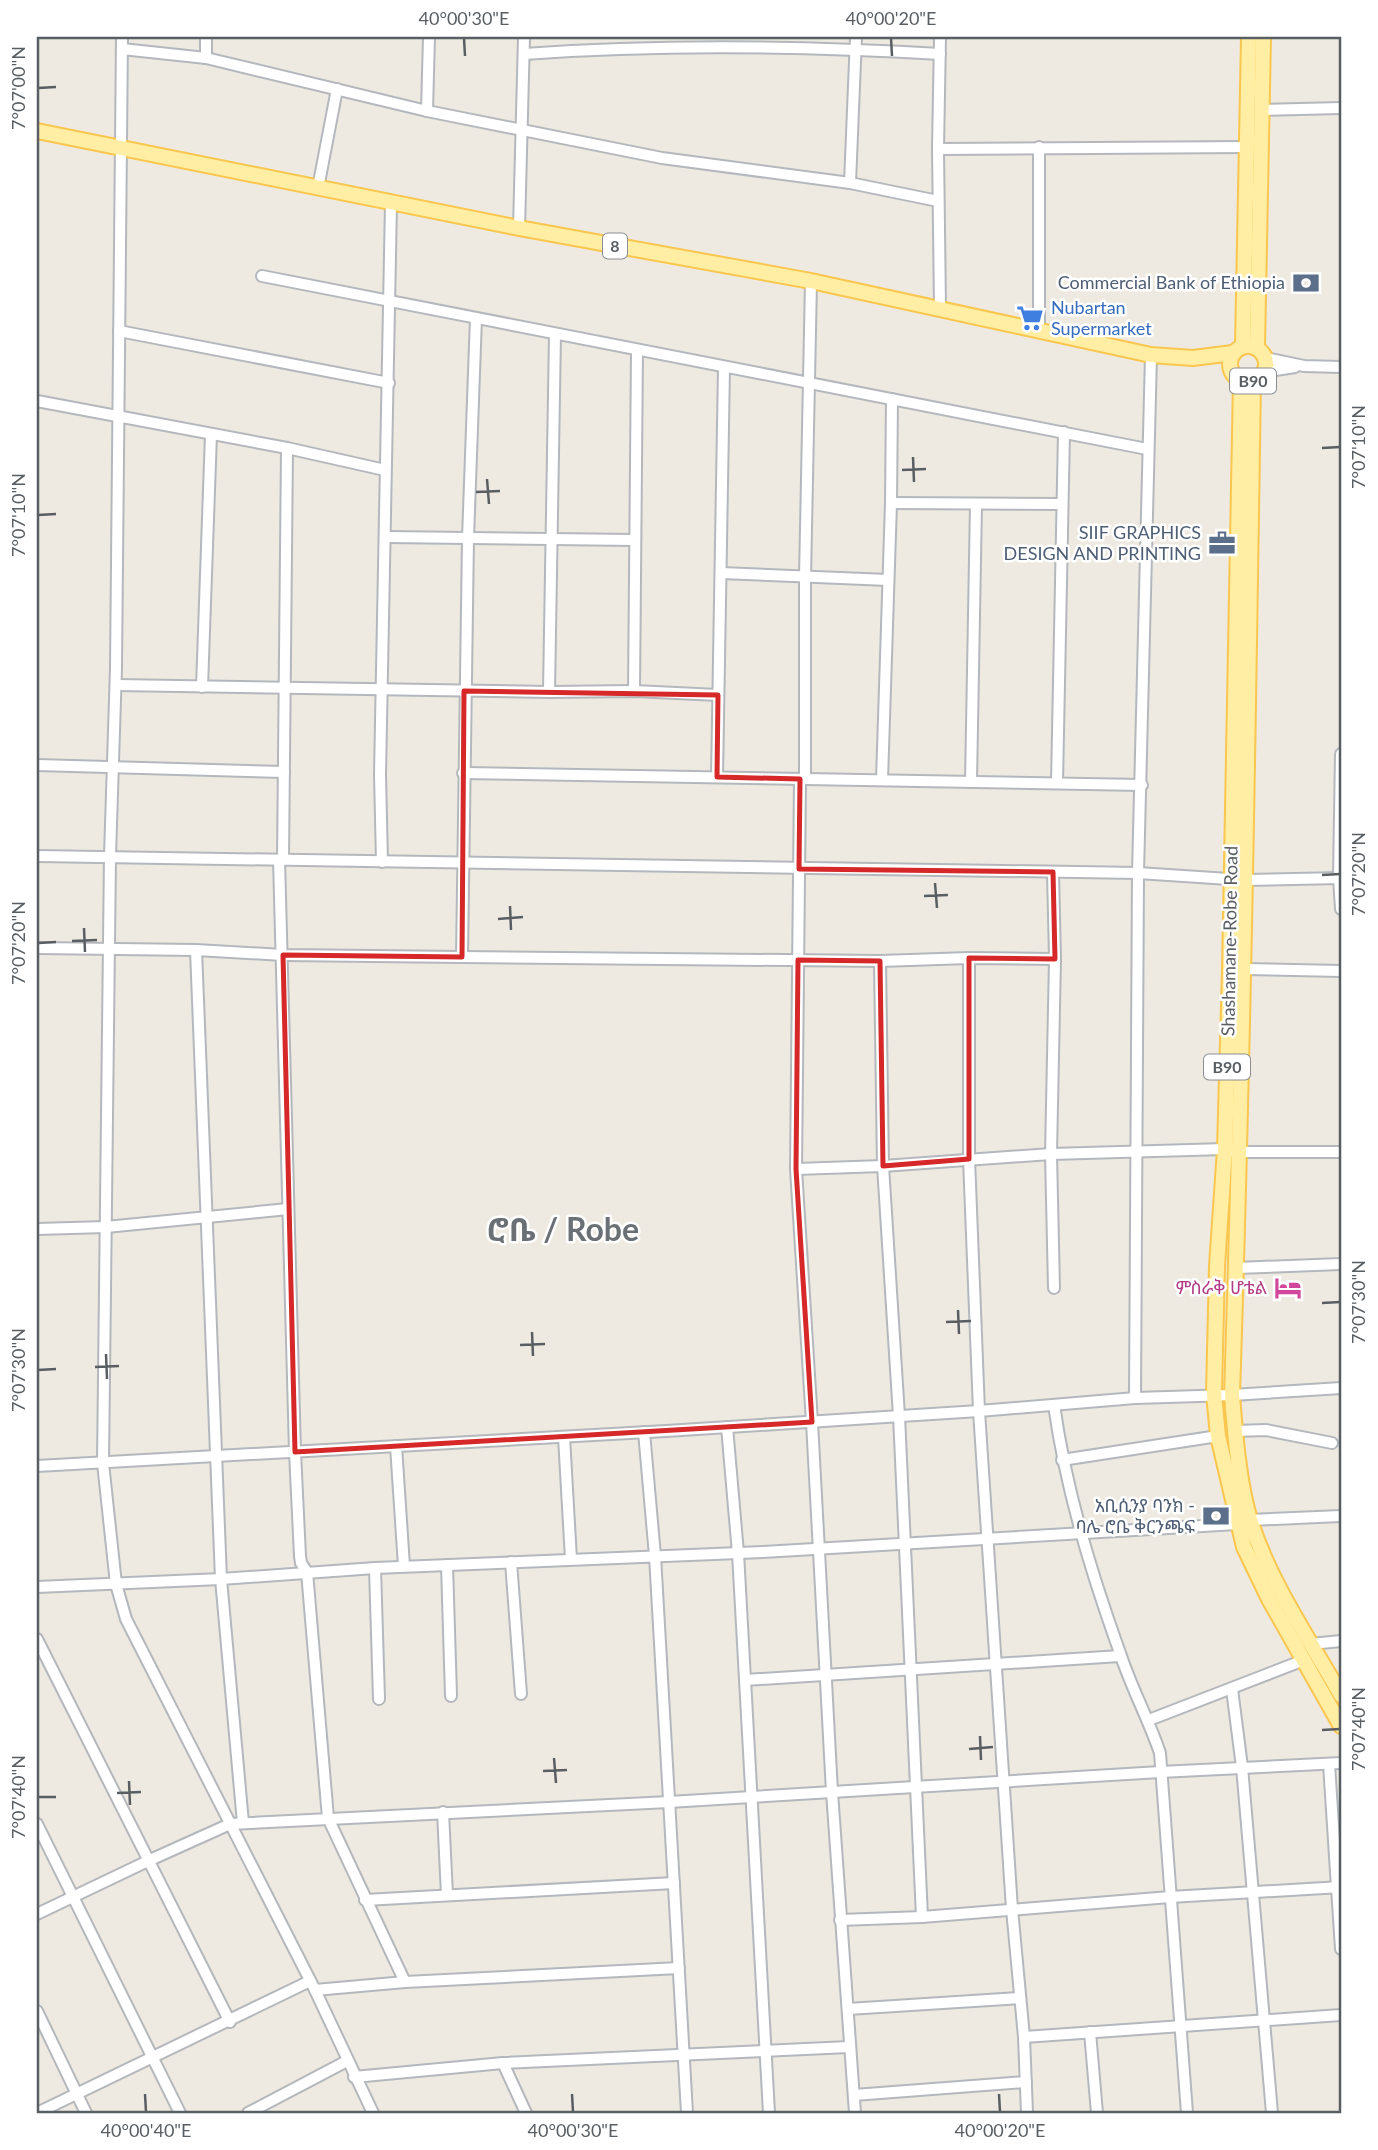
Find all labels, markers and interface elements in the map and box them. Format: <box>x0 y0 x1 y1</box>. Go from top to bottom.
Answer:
text: 40°00'30"E <box>419 7 509 29</box>
text: 40°00'20"E <box>846 7 936 29</box>
text: 7°07'00"N <box>7 46 29 130</box>
road number: 8 <box>603 234 627 258</box>
bank icon: Commercial Bank of Ethiopia <box>1291 268 1321 298</box>
place label: Commercial Bank of Ethiopia <box>1058 271 1285 293</box>
place label: Nubartan Supermarket <box>1051 296 1152 339</box>
supermarket icon: Nubartan Supermarket <box>1015 303 1045 333</box>
road number: B90 <box>1230 368 1276 394</box>
text: 7°07'10"N <box>1347 405 1369 489</box>
text: 7°07'10"N <box>7 473 29 557</box>
place label: SIIF GRAPHICS DESIGN AND PRINTING <box>1004 521 1201 564</box>
office icon: SIIF GRAPHICS DESIGN AND PRINTING <box>1207 528 1237 558</box>
text: 7°07'20"N <box>1347 832 1369 916</box>
street label: Shashamane-Robe Road <box>1216 846 1242 1036</box>
text: 7°07'20"N <box>7 901 29 985</box>
road number: B90 <box>1204 1054 1250 1079</box>
district label: ሮቤ / Robe <box>487 1209 639 1248</box>
text: 7°07'30"N <box>1347 1260 1369 1344</box>
hotel icon: ምስራቅ ሆቴል <box>1273 1273 1303 1303</box>
place label: ምስራቅ ሆቴል <box>1176 1276 1267 1298</box>
text: 7°07'30"N <box>7 1328 29 1412</box>
place label: አቢሲንያ ባንክ - ባሌ ሮቤ ቅርንጫፍ <box>1076 1494 1195 1537</box>
bank icon: አቢሲንያ ባንክ - ባሌ ሮቤ ቅርንጫፍ <box>1201 1501 1231 1531</box>
text: 7°07'40"N <box>1347 1687 1369 1771</box>
text: 7°07'40"N <box>7 1755 29 1839</box>
text: 40°00'40"E <box>101 2119 191 2141</box>
text: 40°00'30"E <box>528 2119 618 2141</box>
text: 40°00'20"E <box>955 2119 1045 2141</box>

